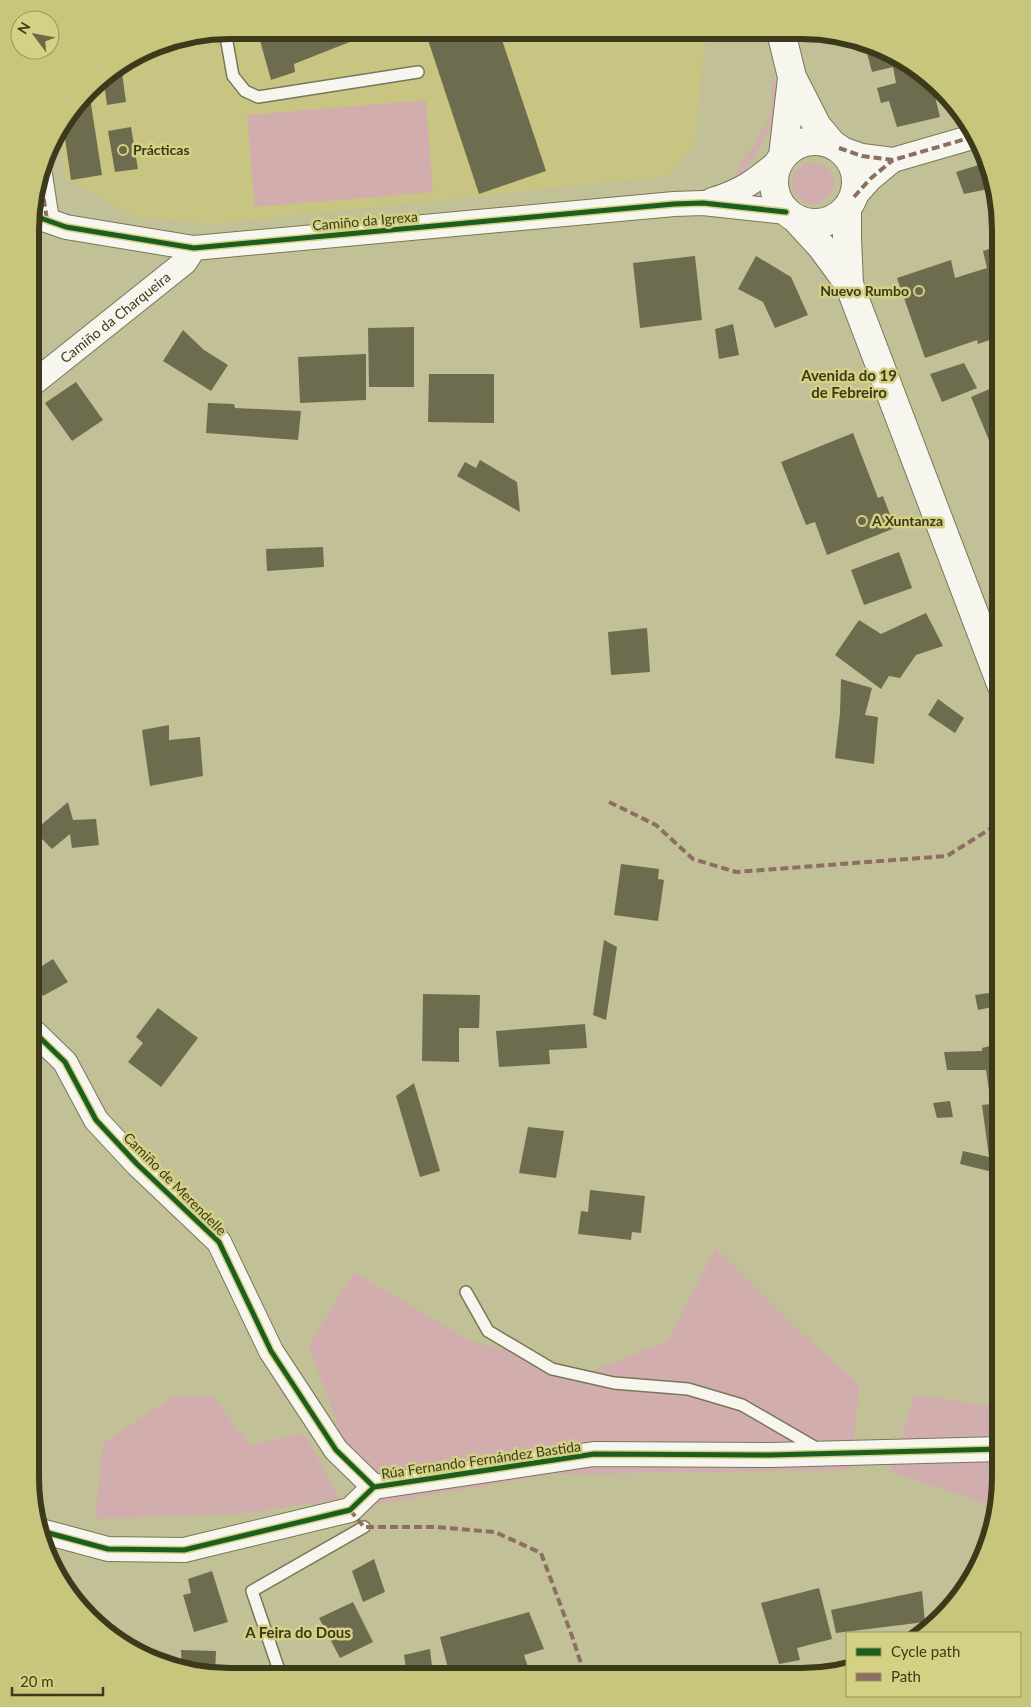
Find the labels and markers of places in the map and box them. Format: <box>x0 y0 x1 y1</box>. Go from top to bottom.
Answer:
place label: Prácticas <box>133 141 190 158</box>
marker: Prácticas <box>117 144 129 156</box>
place label: Nuevo Rumbo <box>820 282 909 299</box>
marker: Nuevo Rumbo <box>913 285 925 297</box>
place label: A Xuntanza <box>871 512 943 529</box>
marker: A Xuntanza <box>856 515 868 527</box>

